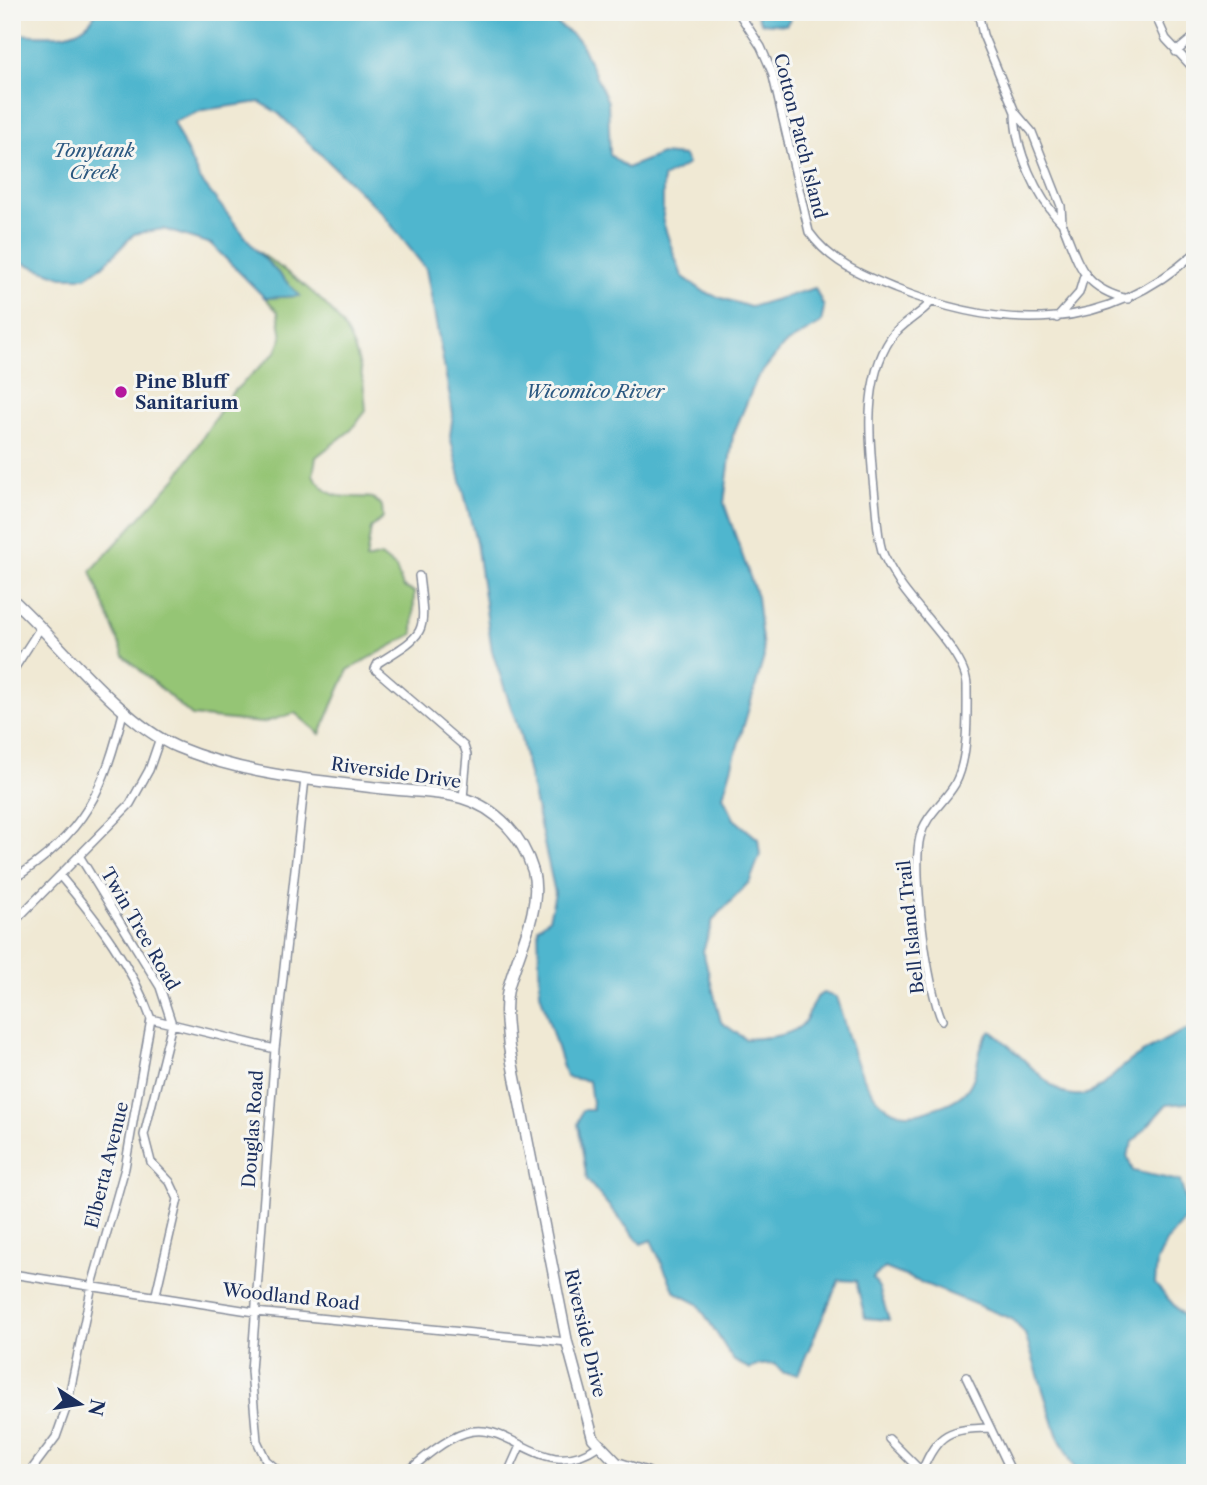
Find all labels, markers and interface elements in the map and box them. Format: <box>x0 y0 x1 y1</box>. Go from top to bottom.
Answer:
street label: Cotton Patch Island <box>769 51 831 221</box>
water label: Tonytank Creek <box>53 139 135 184</box>
place label: Pine Bluff Sanitarium <box>135 371 238 414</box>
water label: Wicomico River <box>526 380 666 403</box>
marker: Pine Bluff Sanitarium <box>113 384 129 400</box>
street label: Riverside Drive <box>329 753 463 793</box>
street label: Bell Island Trail <box>893 859 929 995</box>
street label: Twin Tree Road <box>96 864 184 994</box>
street label: Douglas Road <box>238 1069 268 1189</box>
street label: Elberta Avenue <box>81 1099 133 1231</box>
street label: Riverside Drive <box>560 1267 610 1399</box>
street label: Woodland Road <box>220 1279 361 1315</box>
north arrow <box>46 1370 116 1440</box>
text: N <box>83 1397 109 1418</box>

